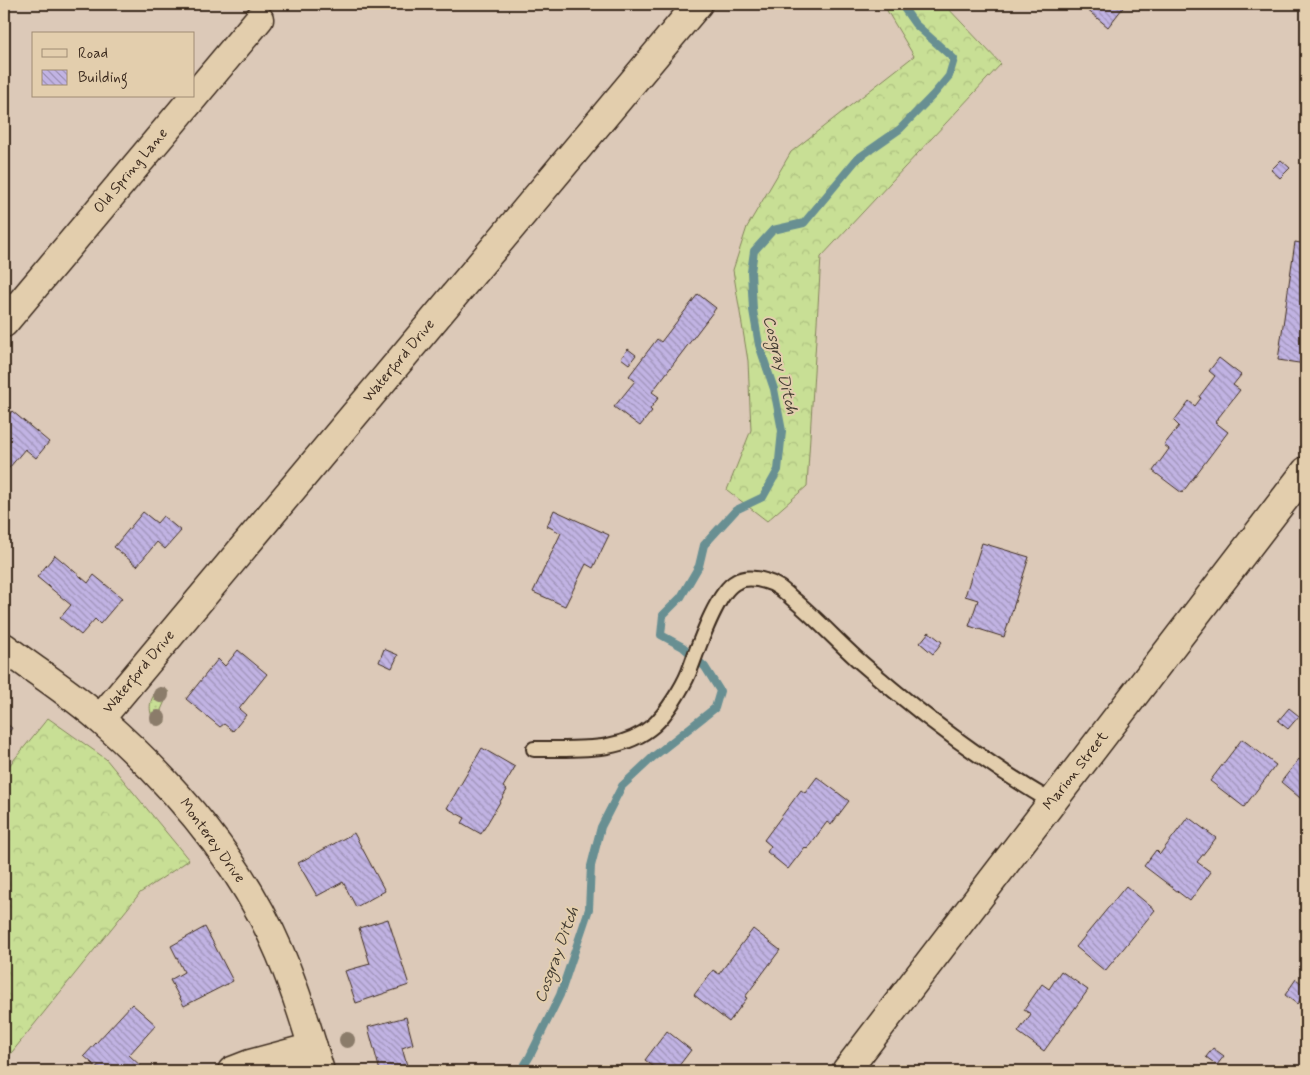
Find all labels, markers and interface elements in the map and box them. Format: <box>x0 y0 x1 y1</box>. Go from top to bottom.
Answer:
legend <box>32 32 195 98</box>
text: Road <box>78 44 108 64</box>
text: Building <box>78 68 128 89</box>
street label: Old Spring Lane <box>89 124 173 218</box>
water label: Cosgray Ditch <box>756 314 802 417</box>
street label: Waterford Drive <box>358 315 441 408</box>
street label: Waterford Drive <box>98 626 181 719</box>
street label: Marion Street <box>1039 727 1113 815</box>
street label: Monterey Drive <box>174 795 250 888</box>
water label: Cosgray Ditch <box>530 904 586 1007</box>

